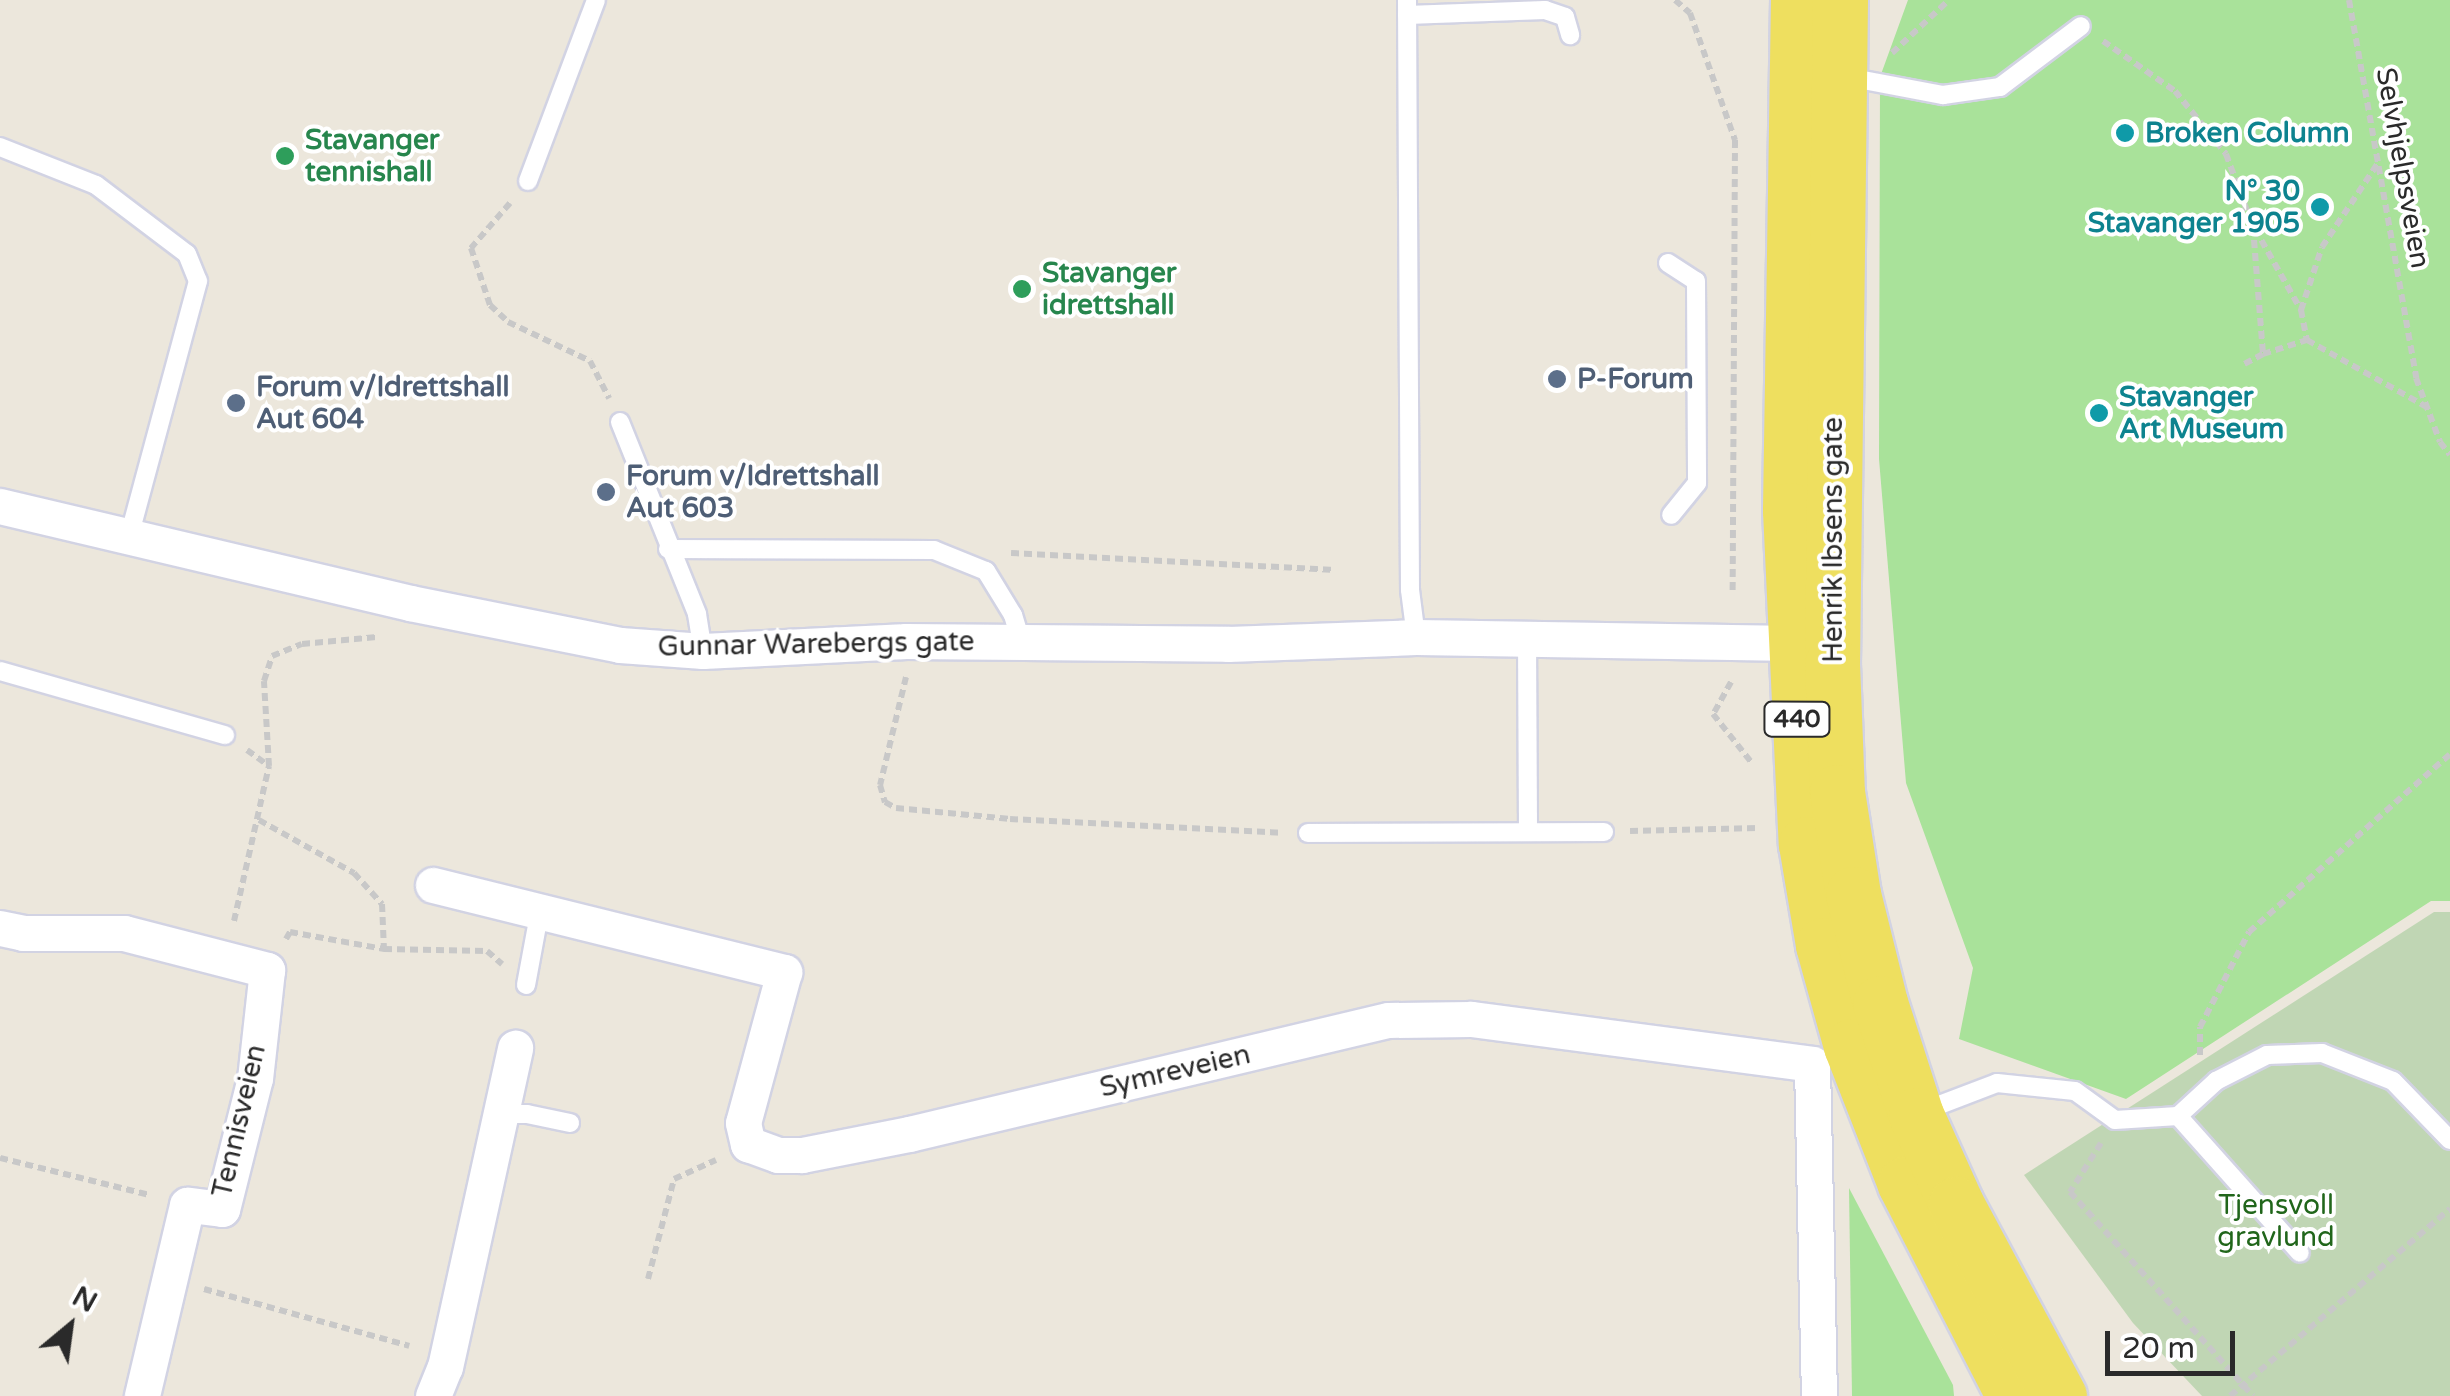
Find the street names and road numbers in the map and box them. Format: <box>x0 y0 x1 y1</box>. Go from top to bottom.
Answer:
street label: Selvhjelpsveien <box>2369 65 2437 271</box>
street label: Henrik Ibsens gate <box>1816 417 1850 663</box>
street label: Gunnar Warebergs gate <box>657 624 975 664</box>
road number: 440 <box>1762 699 1832 739</box>
street label: Symreveien <box>1096 1037 1254 1105</box>
street label: Tennisveien <box>205 1041 273 1201</box>

